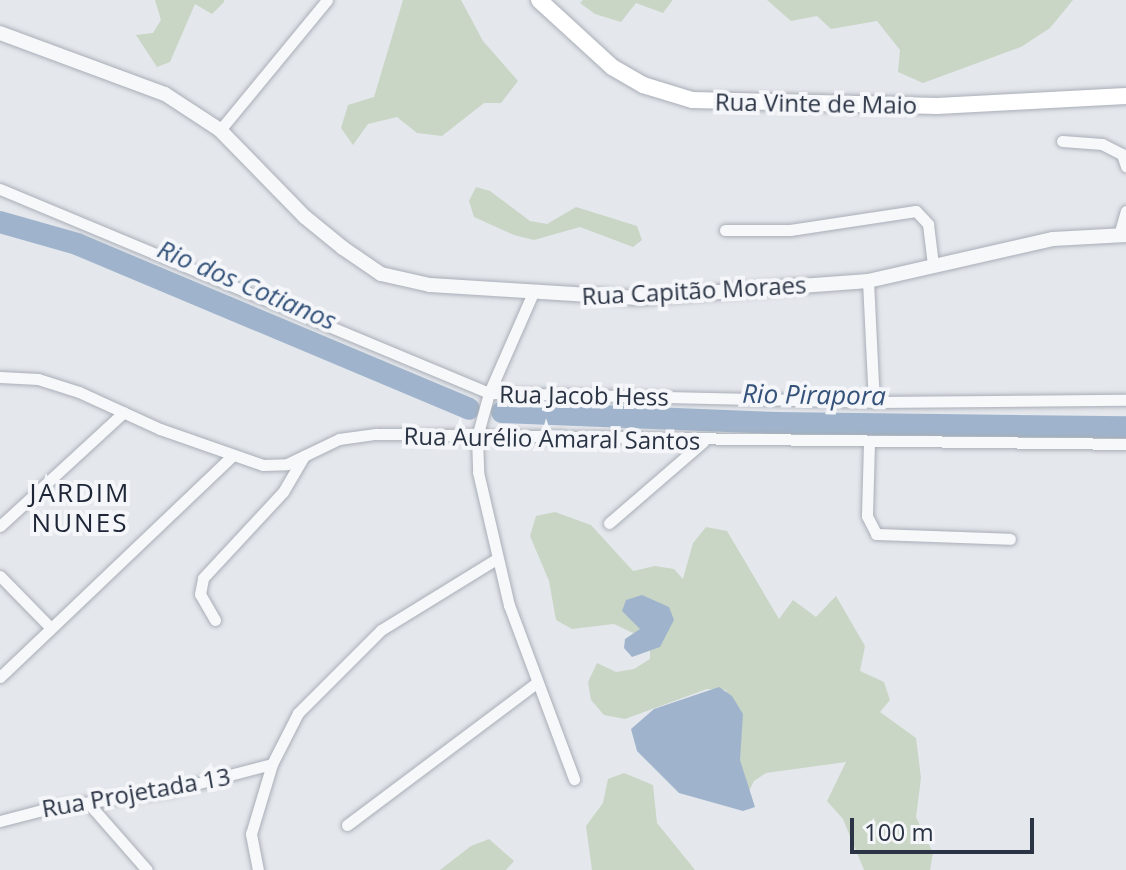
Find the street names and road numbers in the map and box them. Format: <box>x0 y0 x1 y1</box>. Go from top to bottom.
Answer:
street label: Rua Vinte de Maio <box>715 87 917 119</box>
street label: Rua Capitão Moraes <box>581 270 807 310</box>
street label: Rua Jacob Hess <box>499 379 669 411</box>
street label: Rua Aurélio Amaral Santos <box>403 421 701 455</box>
street label: Rua Projetada 13 <box>39 761 233 823</box>

